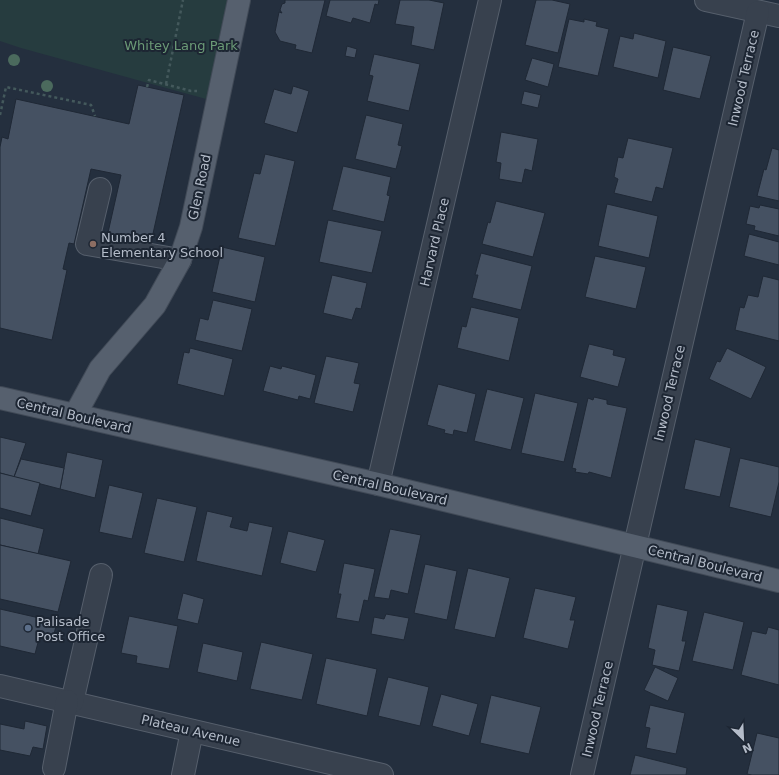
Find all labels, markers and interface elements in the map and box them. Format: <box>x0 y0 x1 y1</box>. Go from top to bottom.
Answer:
street label: Inwood Terrace <box>725 29 762 128</box>
park label: Whitey Lang Park <box>124 38 238 53</box>
street label: Glen Road <box>185 153 214 221</box>
street label: Harvard Place <box>417 196 452 288</box>
place label: Number 4 Elementary School <box>101 230 223 260</box>
marker: Number 4 Elementary School <box>88 239 98 249</box>
street label: Inwood Terrace <box>651 344 688 443</box>
street label: Central Boulevard <box>15 395 133 436</box>
street label: Central Boulevard <box>331 467 449 508</box>
street label: Central Boulevard <box>646 542 764 585</box>
place label: Palisade Post Office <box>36 614 105 644</box>
marker: Palisade Post Office <box>23 623 33 633</box>
street label: Inwood Terrace <box>579 660 616 759</box>
street label: Plateau Avenue <box>140 712 242 749</box>
north arrow <box>723 719 763 759</box>
text: N <box>740 740 754 755</box>

